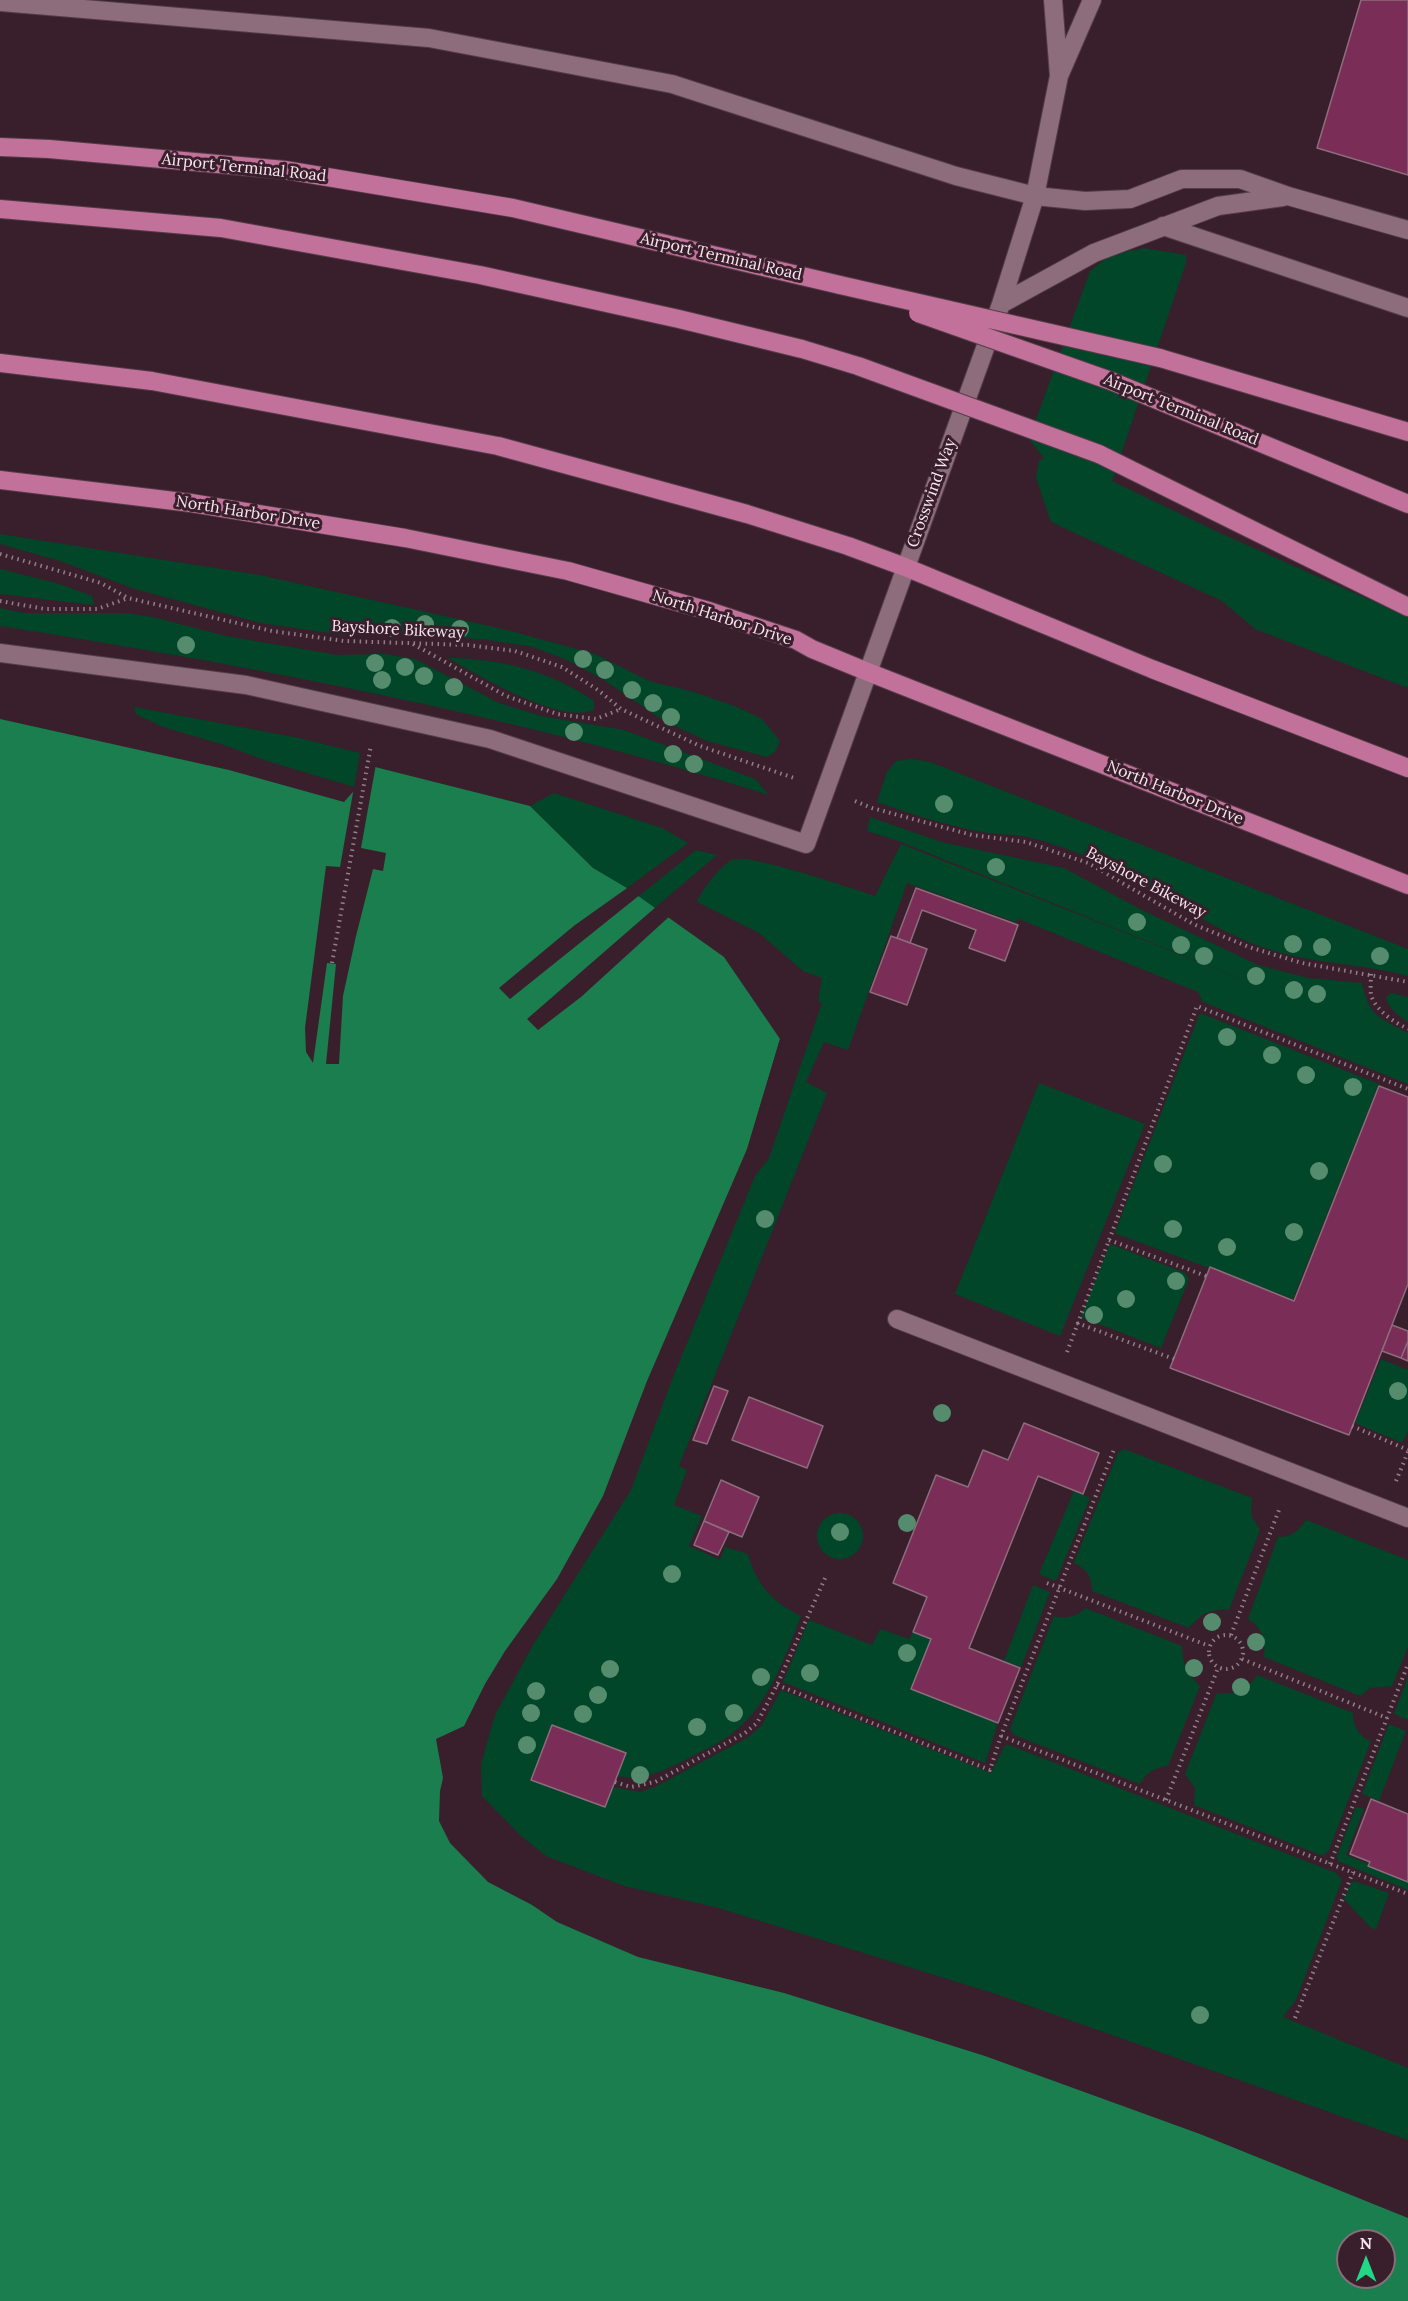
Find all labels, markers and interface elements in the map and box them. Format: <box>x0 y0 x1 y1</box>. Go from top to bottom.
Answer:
street label: Airport Terminal Road <box>161 150 327 186</box>
street label: Airport Terminal Road <box>638 229 804 285</box>
street label: Airport Terminal Road <box>1101 370 1261 450</box>
street label: Crosswind Way <box>903 436 961 550</box>
street label: North Harbor Drive <box>175 492 321 534</box>
street label: North Harbor Drive <box>650 586 794 650</box>
street label: Bayshore Bikeway <box>331 617 465 643</box>
street label: North Harbor Drive <box>1104 757 1246 829</box>
street label: Bayshore Bikeway <box>1083 843 1209 923</box>
north arrow <box>1336 2229 1396 2289</box>
text: N <box>1360 2233 1372 2253</box>

